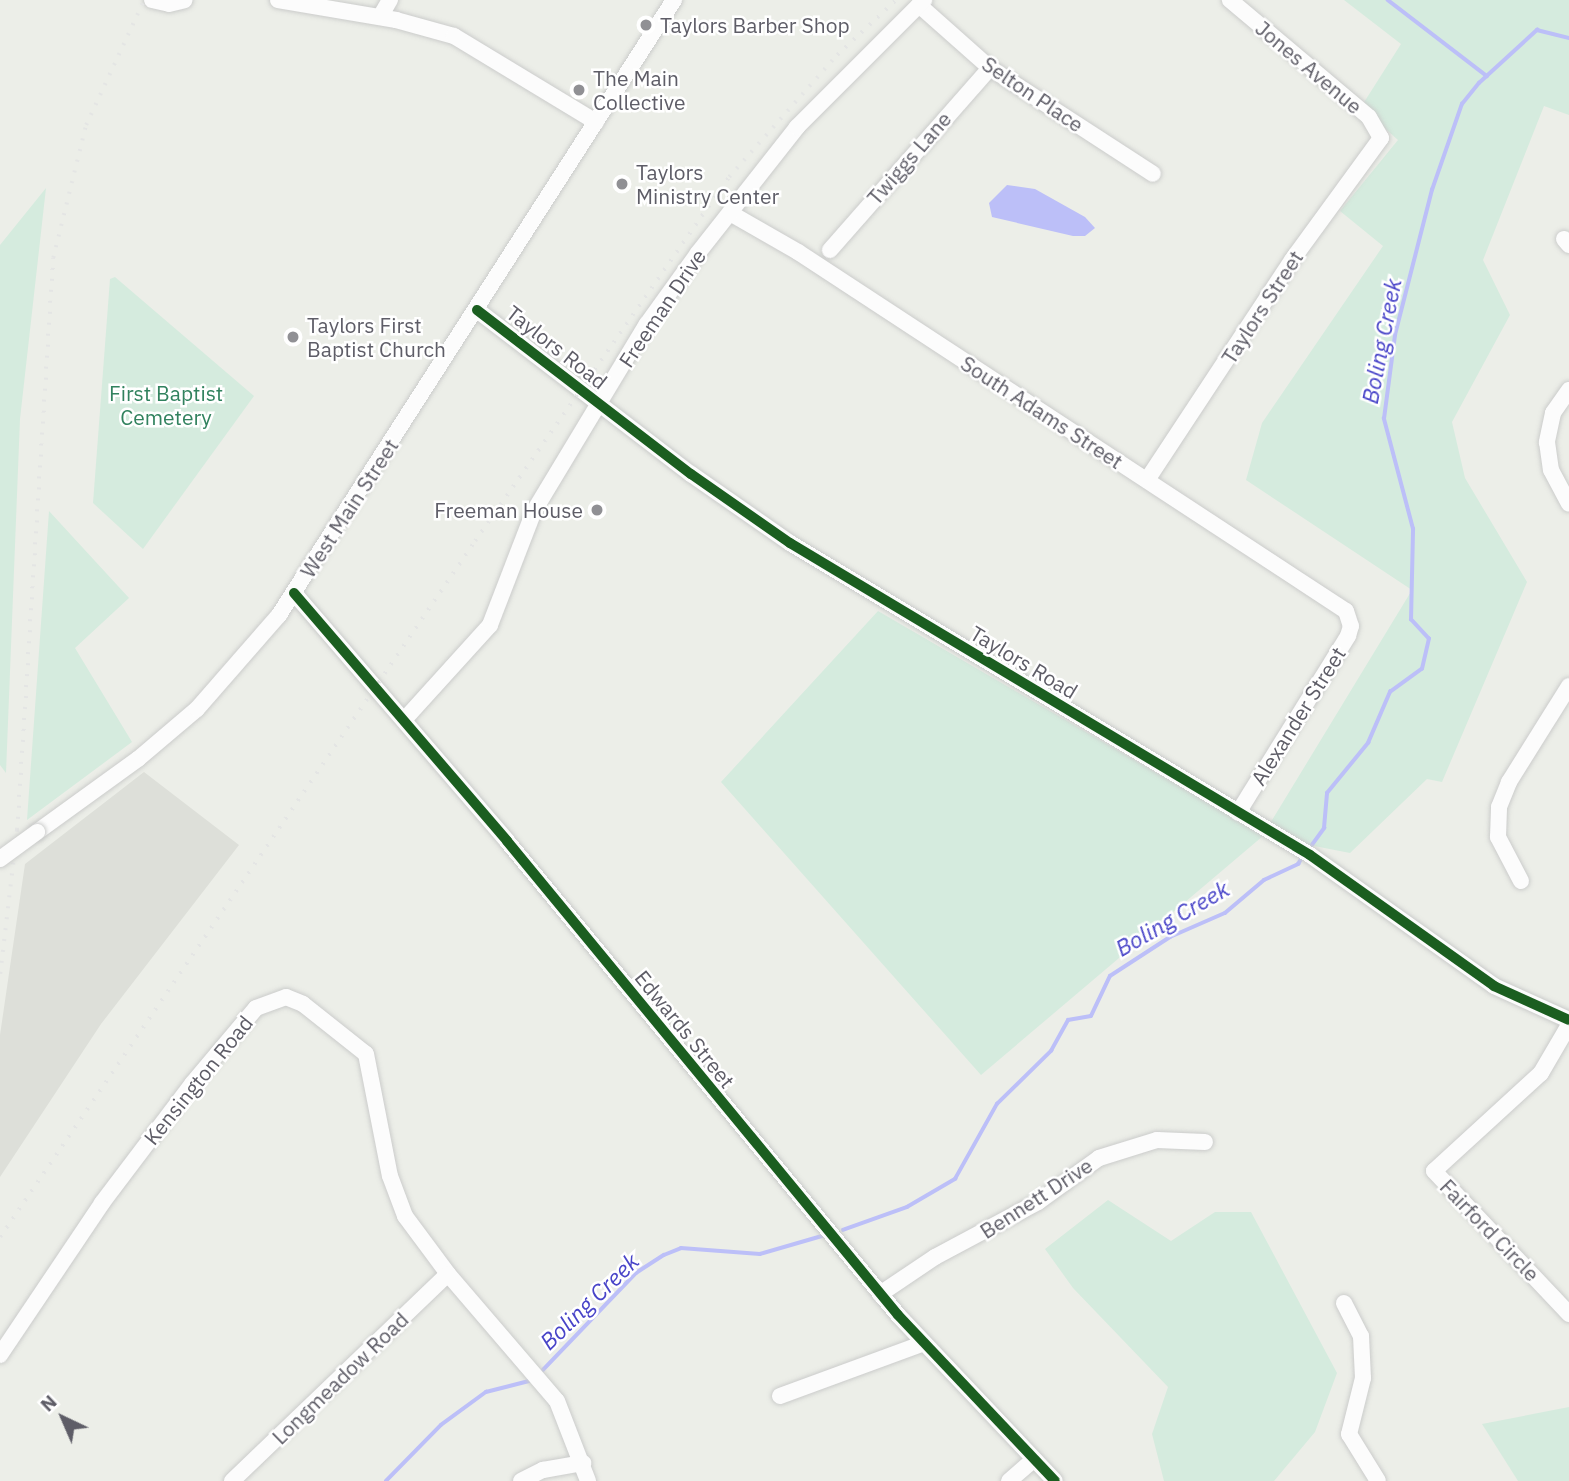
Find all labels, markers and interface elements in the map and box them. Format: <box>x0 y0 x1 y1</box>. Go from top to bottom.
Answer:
place label: Taylors Barber Shop <box>660 12 850 38</box>
street label: Jones Avenue <box>1251 15 1367 119</box>
marker: Taylors Barber Shop <box>638 17 654 33</box>
street label: Selton Place <box>978 51 1088 137</box>
place label: The Main Collective <box>593 65 686 115</box>
marker: The Main Collective <box>571 82 587 98</box>
street label: Twiggs Lane <box>862 106 956 210</box>
place label: Taylors Ministry Center <box>636 159 779 209</box>
marker: Taylors Ministry Center <box>614 176 630 192</box>
street label: Freeman Drive <box>613 244 711 372</box>
street label: Taylors Street <box>1216 246 1308 368</box>
water label: Boling Creek <box>1355 276 1407 406</box>
street label: Taylors Road <box>502 300 612 394</box>
place label: Taylors First Baptist Church <box>307 312 446 362</box>
marker: Taylors First Baptist Church <box>285 329 301 345</box>
street label: South Adams Street <box>956 350 1128 474</box>
park label: First Baptist Cemetery <box>109 380 223 430</box>
street label: West Main Street <box>295 434 403 582</box>
place label: Freeman House <box>434 497 583 523</box>
marker: Freeman House <box>589 502 605 518</box>
street label: Taylors Road <box>966 620 1082 704</box>
street label: Alexander Street <box>1245 642 1351 790</box>
water label: Boling Creek <box>1110 874 1234 962</box>
street label: Edwards Street <box>630 965 740 1093</box>
street label: Kensington Road <box>138 1010 258 1150</box>
street label: Bennett Drive <box>975 1152 1097 1244</box>
street label: Fairford Circle <box>1435 1174 1545 1286</box>
water label: Boling Creek <box>534 1247 644 1355</box>
street label: Longmeadow Road <box>267 1307 413 1449</box>
north arrow <box>28 1383 98 1453</box>
text: N <box>35 1389 62 1416</box>

